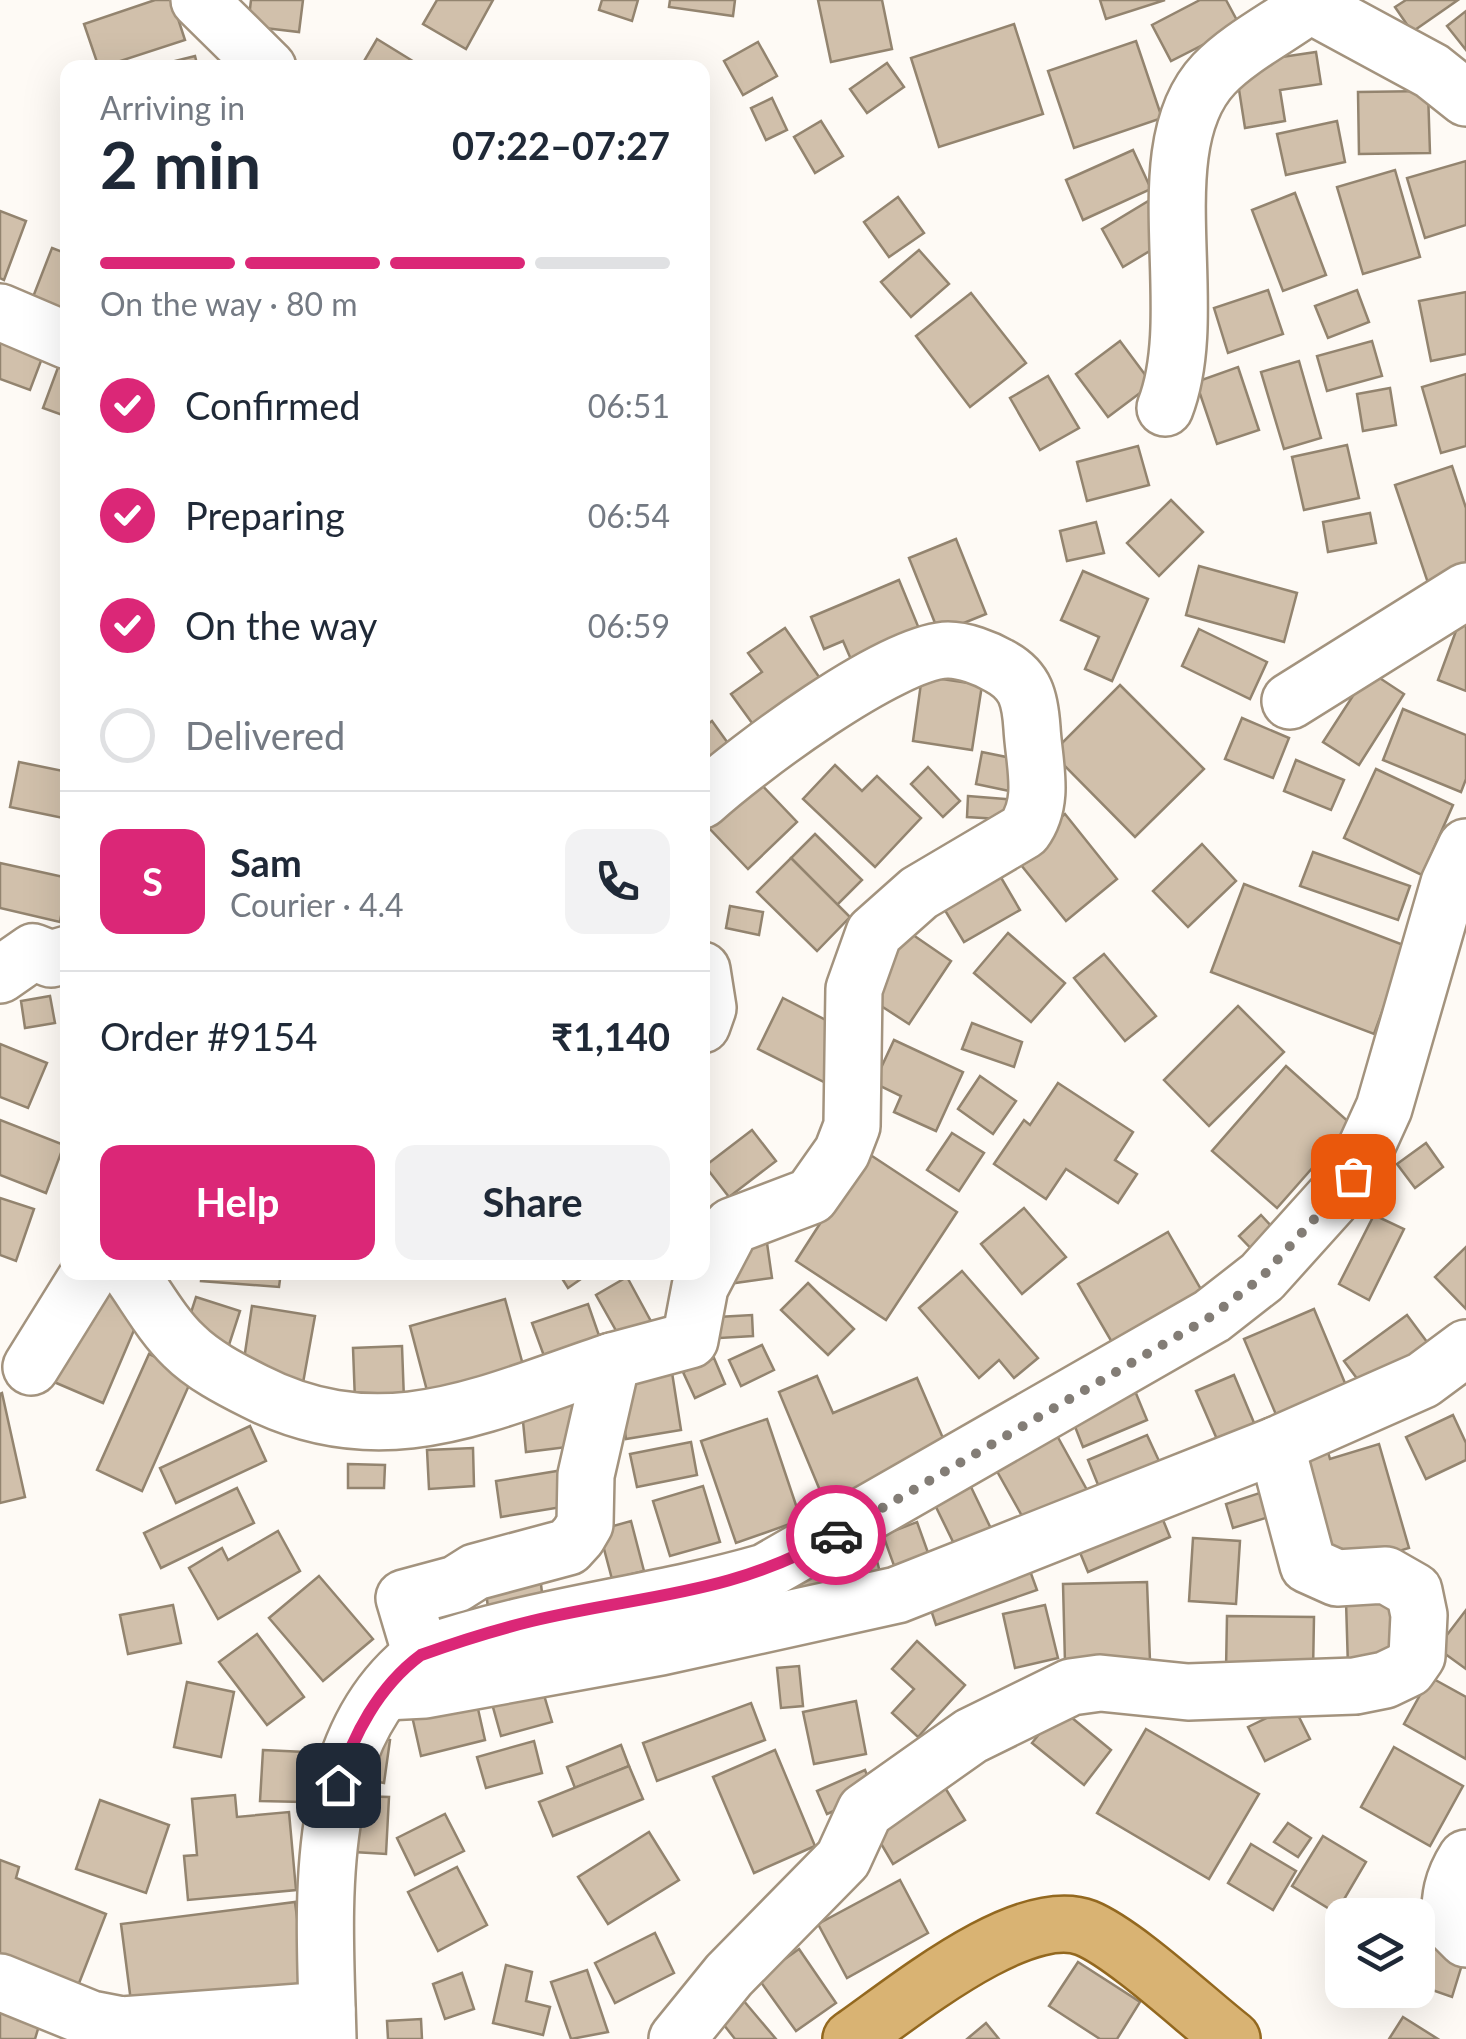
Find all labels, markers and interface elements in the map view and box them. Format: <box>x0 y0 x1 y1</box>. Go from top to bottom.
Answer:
text: Arriving in <box>100 88 245 127</box>
text: 07:22–07:27 <box>452 122 670 168</box>
text: 2 min <box>100 125 261 203</box>
text: On the way · 80 m <box>100 284 358 323</box>
icon: check <box>100 378 155 433</box>
text: Confirmed <box>185 382 361 428</box>
text: 06:51 <box>588 386 670 425</box>
icon: check <box>100 488 155 543</box>
text: Preparing <box>185 492 345 538</box>
text: 06:54 <box>588 496 670 535</box>
icon: check <box>100 598 155 653</box>
text: On the way <box>185 602 377 648</box>
text: 06:59 <box>588 606 670 645</box>
text: Delivered <box>185 712 345 758</box>
button: phone <box>565 829 670 934</box>
text: Sam <box>230 839 302 885</box>
text: S <box>142 858 163 904</box>
text: Courier · 4.4 <box>230 885 404 924</box>
text: Order #9154 <box>100 1013 317 1059</box>
text: ₹1,140 <box>551 1013 670 1059</box>
pin <box>1311 1134 1396 1219</box>
button: Help <box>100 1145 375 1260</box>
button: Share <box>395 1145 670 1260</box>
icon: bag <box>1326 1149 1381 1204</box>
courier <box>786 1485 886 1585</box>
icon: car <box>809 1508 864 1563</box>
pin <box>296 1743 381 1828</box>
icon: home <box>311 1758 366 1813</box>
map controls <box>1325 1898 1435 2008</box>
button: layers <box>1325 1898 1435 2008</box>

